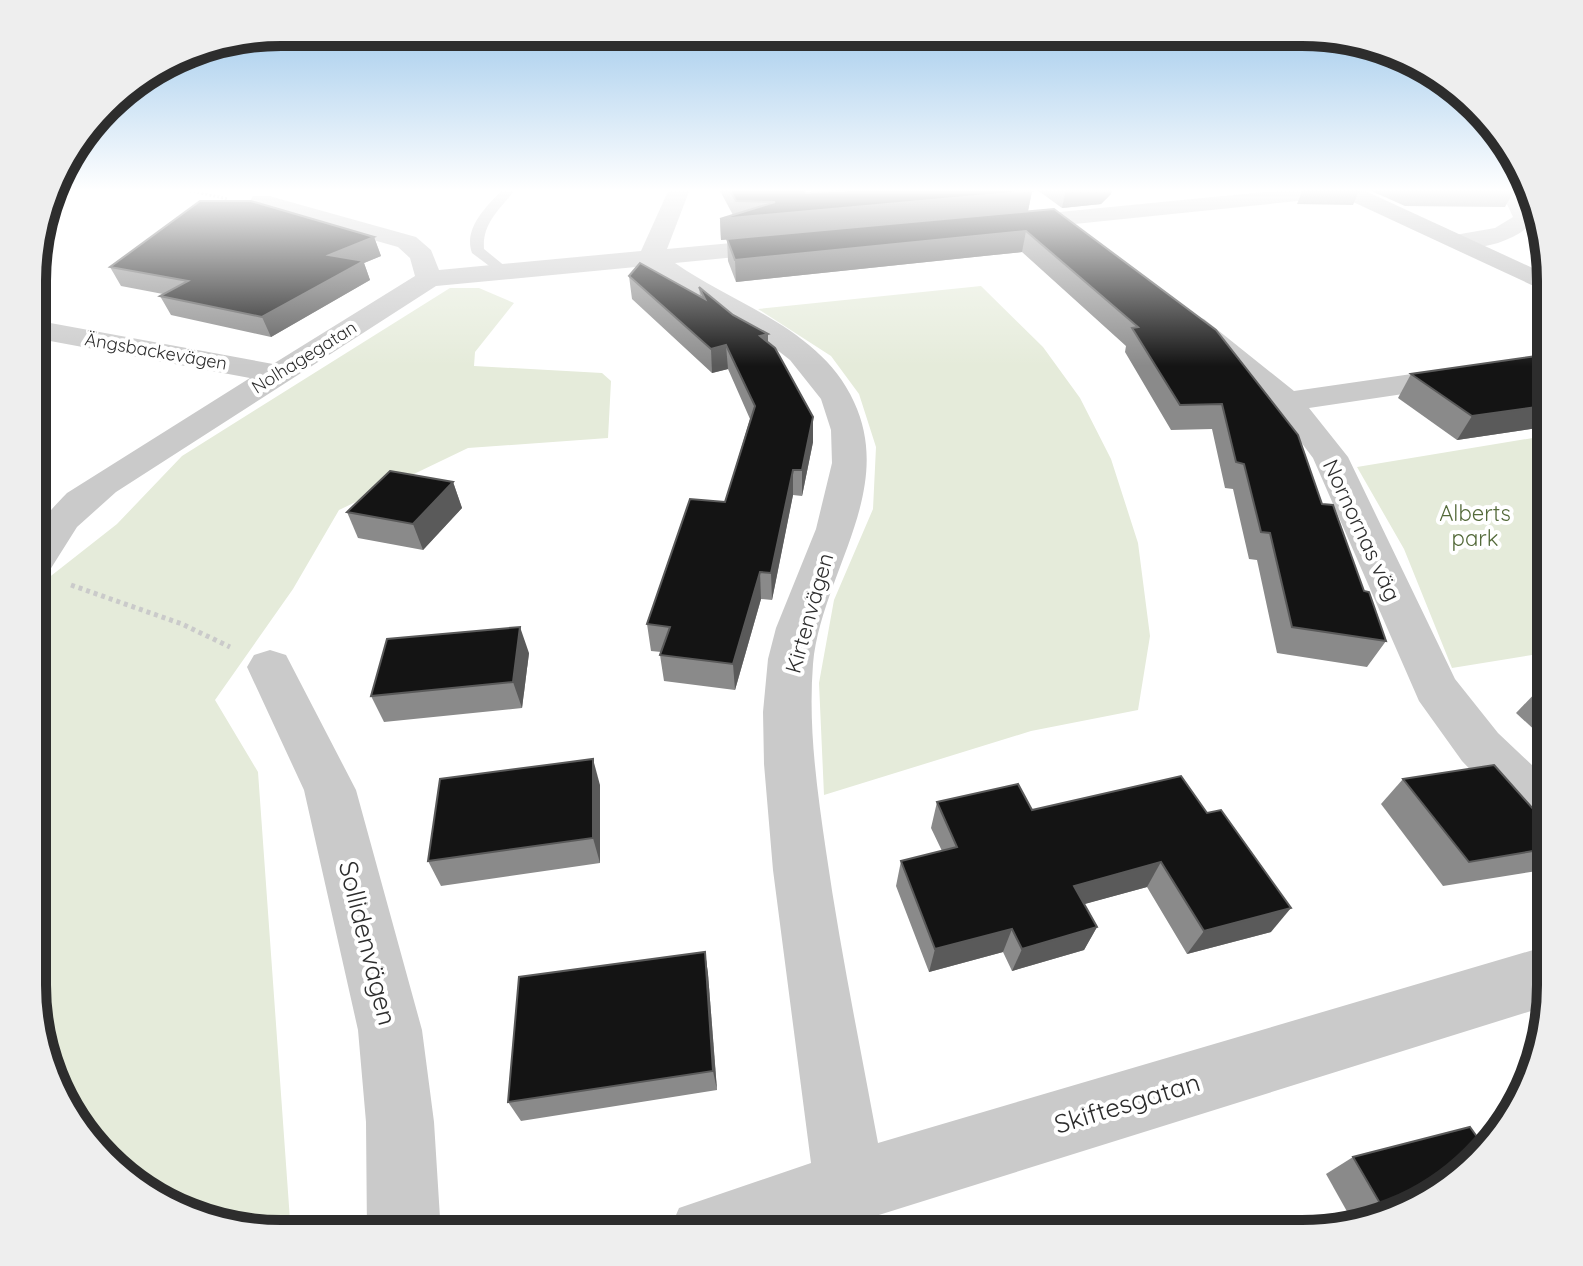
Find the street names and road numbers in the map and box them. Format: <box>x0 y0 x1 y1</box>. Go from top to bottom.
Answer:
street label: Nolhagegatan <box>247 316 361 398</box>
street label: Ängsbackevägen <box>83 327 229 375</box>
street label: Nornornas väg <box>1317 455 1407 605</box>
street label: Kirtenvägen <box>778 550 840 676</box>
street label: Sollidenvägen <box>332 857 404 1029</box>
street label: Skiftesgatan <box>1050 1065 1204 1141</box>

